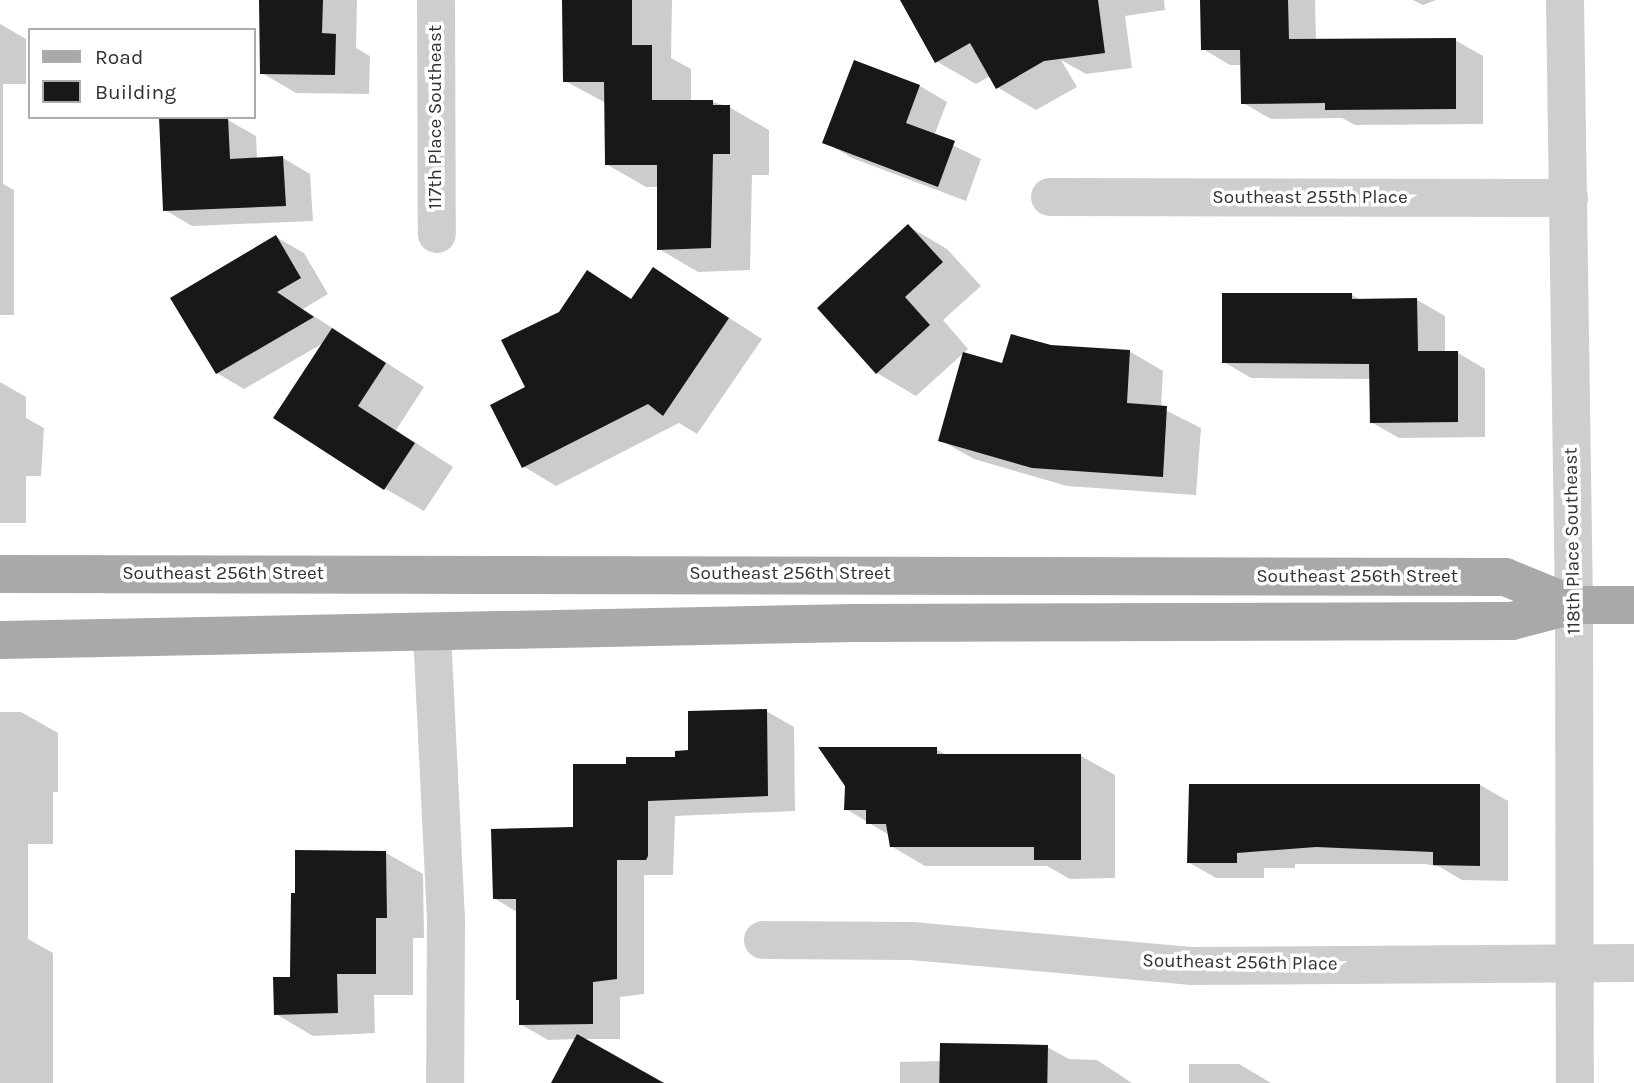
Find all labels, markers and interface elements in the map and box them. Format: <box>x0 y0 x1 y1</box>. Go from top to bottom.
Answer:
street label: 117th Place Southeast <box>425 25 447 209</box>
legend <box>28 28 256 119</box>
text: Road <box>95 45 143 69</box>
text: Building <box>95 80 176 104</box>
street label: Southeast 255th Place <box>1212 187 1408 209</box>
street label: 118th Place Southeast <box>1560 447 1586 635</box>
street label: Southeast 256th Street <box>122 563 324 585</box>
street label: Southeast 256th Street <box>689 563 891 585</box>
street label: Southeast 256th Street <box>1256 566 1458 588</box>
street label: Southeast 256th Place <box>1142 950 1338 976</box>

